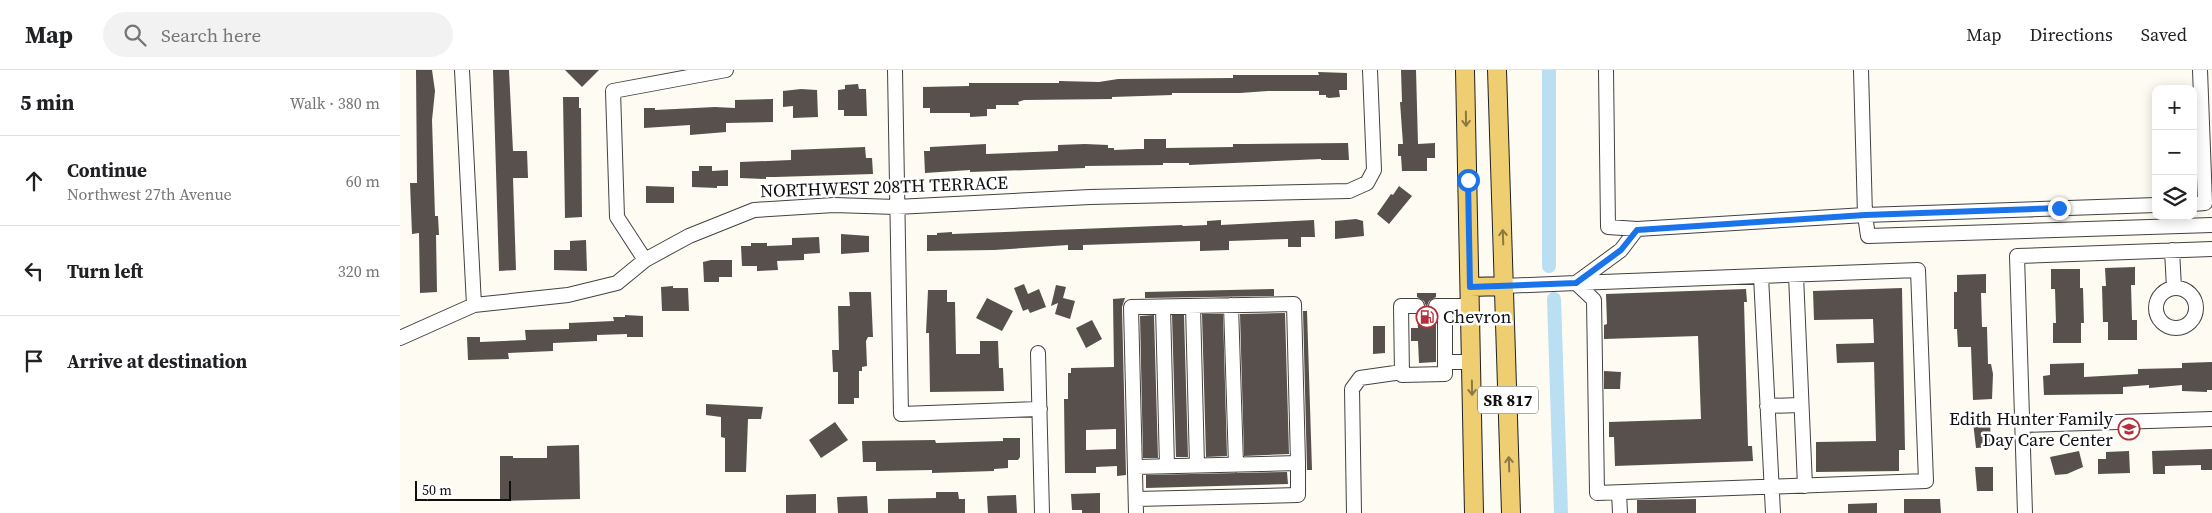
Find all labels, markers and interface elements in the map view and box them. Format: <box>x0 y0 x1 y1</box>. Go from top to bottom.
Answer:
search box <box>103 12 453 57</box>
text: Map <box>25 18 73 51</box>
icon: search <box>121 21 149 49</box>
text: Search here <box>161 22 261 48</box>
text: Map <box>1966 22 2002 47</box>
text: Directions <box>2030 22 2113 47</box>
text: Saved <box>2141 22 2187 47</box>
map controls <box>2152 85 2197 220</box>
button: + <box>2152 85 2197 130</box>
text: 5 min <box>20 88 75 117</box>
text: Walk · 380 m <box>290 92 380 114</box>
one-way arrow <box>1461 110 1471 126</box>
button: − <box>2152 130 2197 175</box>
text: Continue <box>67 157 147 183</box>
icon: ahead <box>20 167 48 195</box>
route start <box>1457 169 1480 192</box>
text: 60 m <box>346 170 380 192</box>
street label: NORTHWEST 208TH TERRACE <box>760 170 1008 203</box>
button: layers <box>2152 175 2197 220</box>
text: Northwest 27th Avenue <box>67 183 232 205</box>
route end <box>2048 197 2071 220</box>
one-way arrow <box>1498 230 1507 246</box>
icon: left <box>20 257 48 285</box>
text: Turn left <box>67 258 143 284</box>
text: 320 m <box>338 260 380 282</box>
place label: Chevron <box>1443 304 1512 329</box>
fuel station icon: Chevron <box>1415 305 1439 329</box>
icon: arrive <box>20 347 48 375</box>
text: Arrive at destination <box>67 348 247 374</box>
one-way arrow <box>1467 380 1477 396</box>
road number: SR 817 <box>1478 386 1538 414</box>
place label: Edith Hunter Family Day Care Center <box>1949 406 2114 452</box>
school or university icon: Edith Hunter Family Day Care Center <box>2117 417 2141 441</box>
one-way arrow <box>1505 457 1514 473</box>
scale bar <box>415 478 511 501</box>
text: 50 m <box>422 480 452 500</box>

